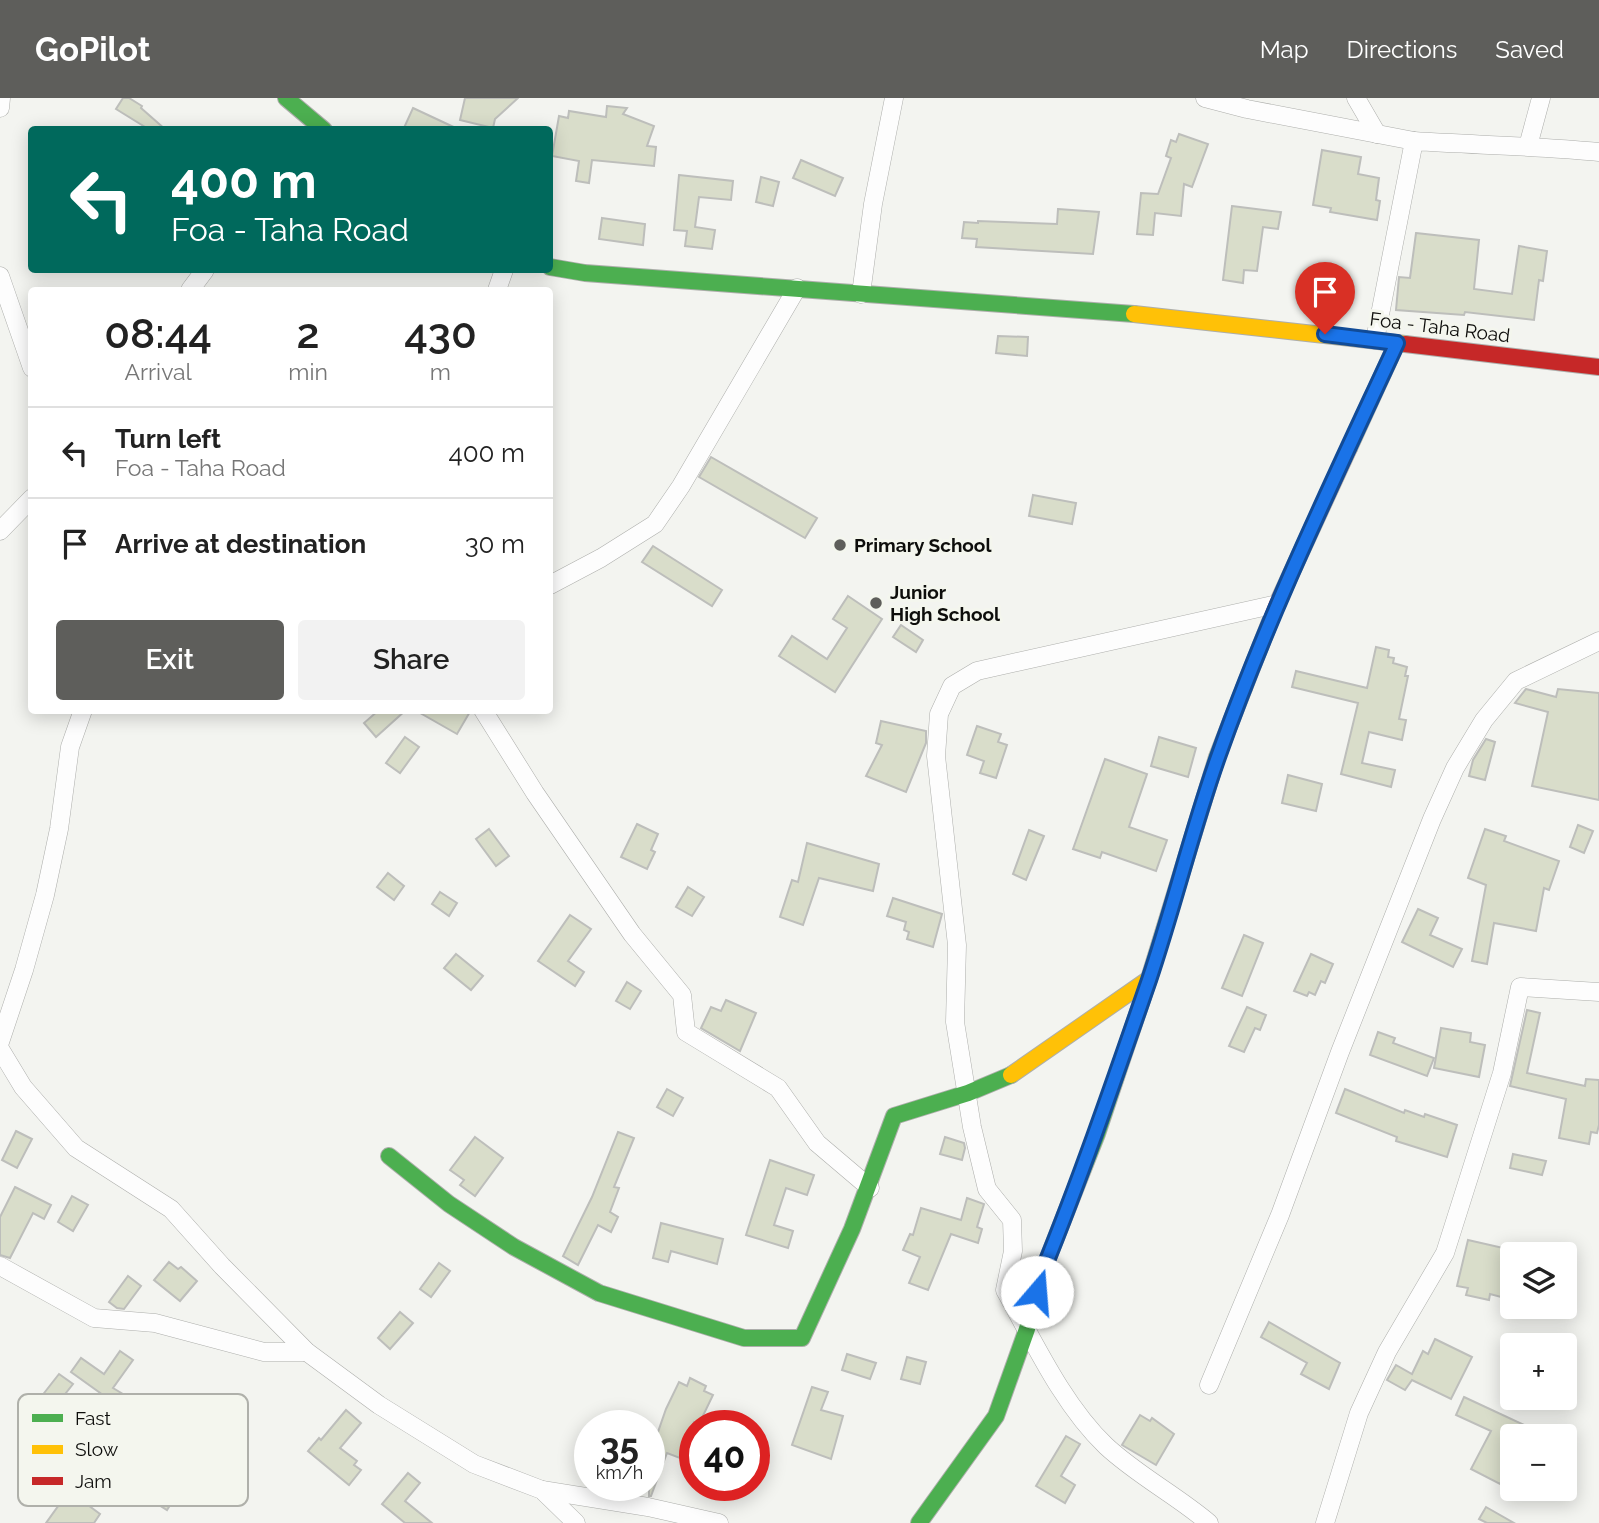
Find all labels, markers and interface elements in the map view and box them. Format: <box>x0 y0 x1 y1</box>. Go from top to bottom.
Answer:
text: GoPilot <box>35 30 150 69</box>
text: Map <box>1260 35 1309 64</box>
text: Directions <box>1347 35 1457 64</box>
text: Saved <box>1495 35 1564 64</box>
text: 400 m <box>171 152 317 209</box>
icon: left <box>56 154 147 245</box>
text: Foa - Taha Road <box>171 211 409 248</box>
pin <box>1295 262 1355 334</box>
icon: arrive <box>1306 273 1344 311</box>
street label: Foa - Taha Road <box>1369 307 1511 347</box>
text: 08:44 <box>104 309 212 358</box>
text: 2 <box>297 309 320 358</box>
text: 430 <box>404 309 477 358</box>
text: Arrival <box>124 358 192 385</box>
text: min <box>288 358 328 385</box>
text: m <box>430 358 451 385</box>
text: Turn left <box>115 424 221 454</box>
icon: left <box>56 434 94 472</box>
text: 400 m <box>448 438 525 468</box>
text: Foa - Taha Road <box>115 454 286 481</box>
icon: arrive <box>56 525 94 563</box>
text: Arrive at destination <box>115 529 366 559</box>
text: 30 m <box>465 529 525 559</box>
place label: Primary School <box>854 534 992 556</box>
marker: Primary School <box>832 537 848 553</box>
place label: Junior High School <box>890 581 1001 625</box>
marker: Junior High School <box>868 595 884 611</box>
button: Exit <box>56 620 284 700</box>
button: Share <box>298 620 525 700</box>
map controls <box>1500 1242 1577 1501</box>
button: layers <box>1500 1242 1577 1319</box>
position arrow <box>1000 1255 1074 1329</box>
button: + <box>1500 1333 1577 1410</box>
legend <box>18 1394 248 1506</box>
text: Fast <box>75 1407 111 1429</box>
speed limit sign: 40 <box>679 1410 770 1501</box>
button: − <box>1500 1424 1577 1501</box>
text: 35 <box>600 1426 639 1467</box>
text: Slow <box>75 1438 119 1460</box>
text: km/h <box>596 1462 643 1483</box>
text: Jam <box>75 1470 112 1492</box>

